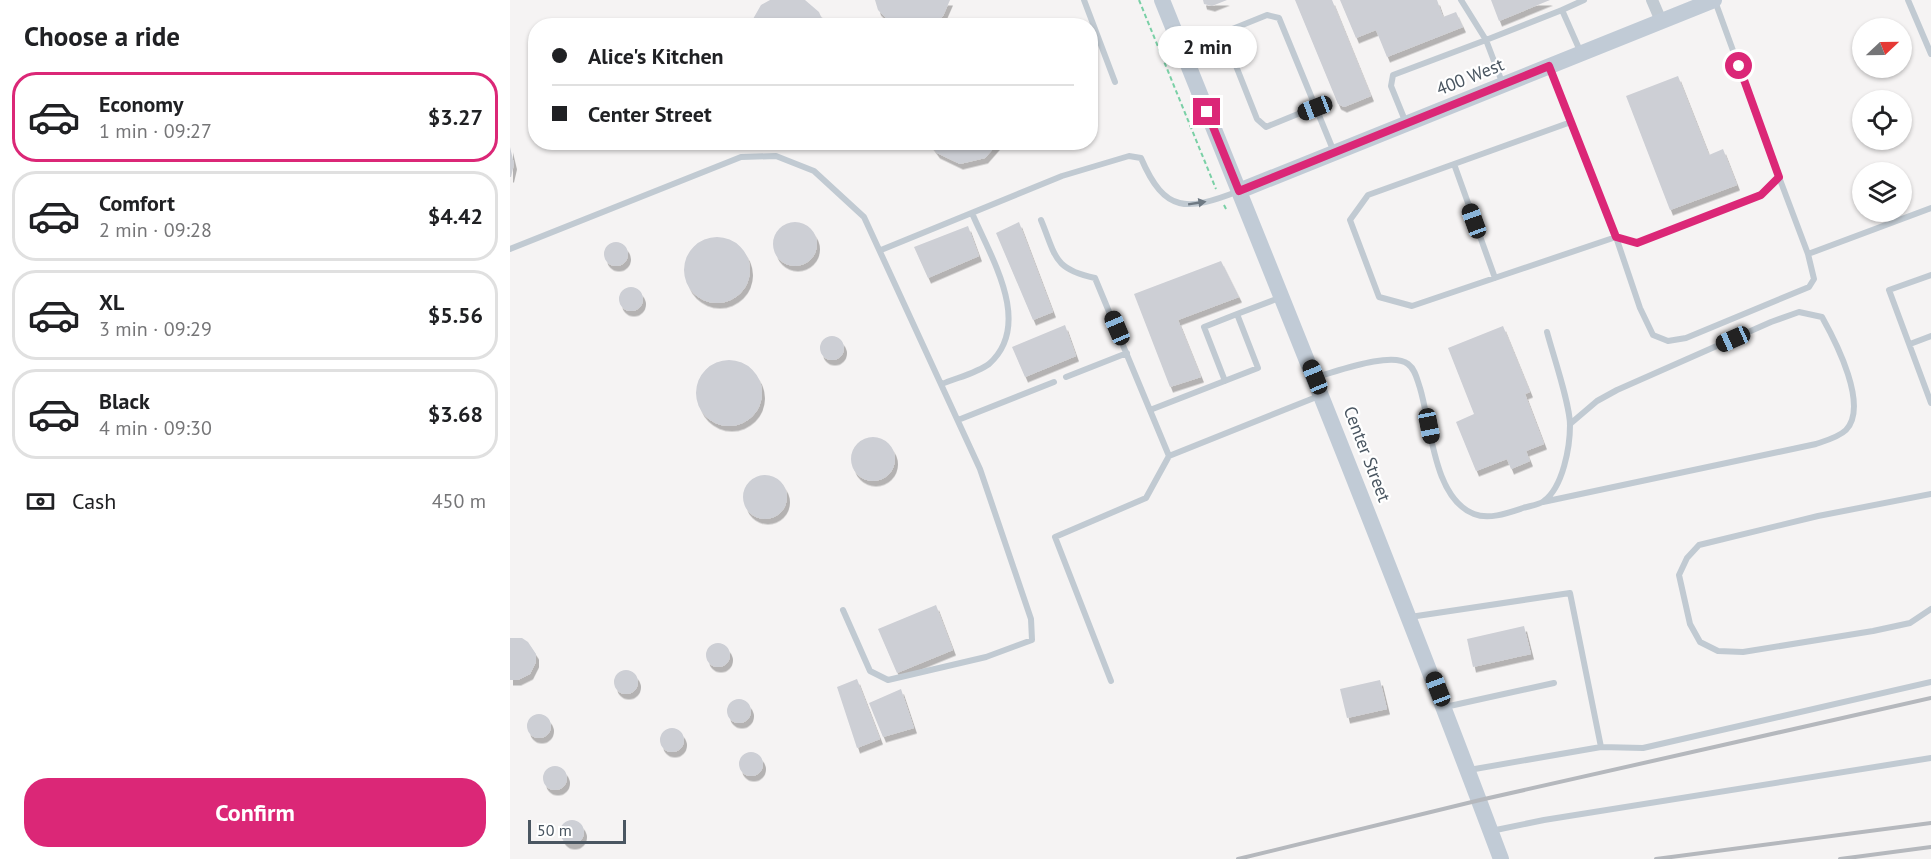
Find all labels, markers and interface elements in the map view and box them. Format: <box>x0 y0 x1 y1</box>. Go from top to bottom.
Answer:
north arrow <box>1852 18 1912 78</box>
map controls <box>1852 18 1912 222</box>
text: Choose a ride <box>24 19 180 53</box>
callout: 2 min <box>1158 25 1256 67</box>
text: 2 min <box>1183 34 1232 60</box>
text: Alice's Kitchen <box>588 42 724 70</box>
route start <box>1725 52 1752 79</box>
street label: 400 West <box>1433 53 1507 100</box>
icon: car <box>27 90 81 144</box>
text: Economy <box>99 90 183 118</box>
button: locate <box>1852 90 1912 150</box>
car <box>1295 93 1335 123</box>
route end <box>1193 98 1220 125</box>
text: Center Street <box>588 100 712 128</box>
text: $3.27 <box>428 103 483 131</box>
text: 1 min · 09:27 <box>99 118 212 144</box>
button: layers <box>1852 162 1912 222</box>
icon: car <box>27 189 81 243</box>
text: Comfort <box>99 189 175 217</box>
one-way arrow <box>1187 199 1206 208</box>
car <box>1459 201 1489 241</box>
text: $4.42 <box>428 202 483 230</box>
text: 2 min · 09:28 <box>99 217 212 243</box>
icon: car <box>27 288 81 342</box>
text: XL <box>99 288 124 316</box>
text: $5.56 <box>428 301 483 329</box>
car <box>1102 308 1132 348</box>
text: 3 min · 09:29 <box>99 316 212 342</box>
car <box>1713 323 1753 355</box>
car <box>1300 357 1330 397</box>
icon: car <box>27 387 81 441</box>
text: Black <box>99 387 150 415</box>
text: $3.68 <box>428 400 483 428</box>
street label: Center Street <box>1339 403 1396 505</box>
car <box>1417 407 1441 445</box>
text: 4 min · 09:30 <box>99 415 212 441</box>
icon: cash <box>24 485 57 518</box>
text: Cash <box>72 487 116 515</box>
text: 450 m <box>432 488 486 514</box>
car <box>1423 669 1453 709</box>
button: Confirm <box>24 778 486 847</box>
scale bar <box>528 817 626 844</box>
text: 50 m <box>537 820 572 840</box>

